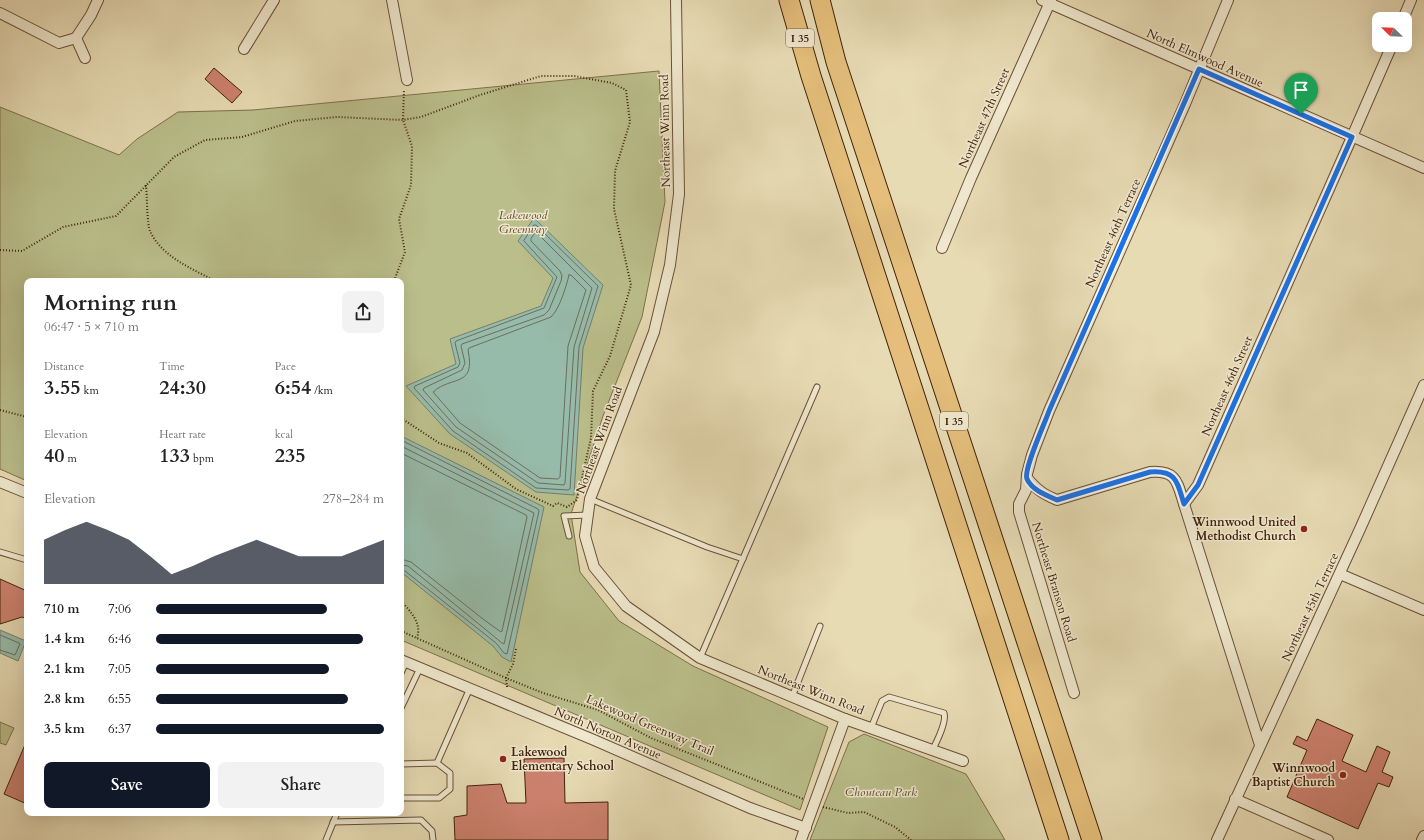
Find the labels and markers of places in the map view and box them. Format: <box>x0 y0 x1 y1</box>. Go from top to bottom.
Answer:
pin <box>1284 73 1318 114</box>
place label: Winnwood United Methodist Church <box>1191 514 1297 544</box>
marker: Winnwood United Methodist Church <box>1299 524 1309 534</box>
place label: Lakewood Elementary School <box>511 744 614 774</box>
marker: Lakewood Elementary School <box>498 754 508 764</box>
place label: Winnwood Baptist Church <box>1252 760 1336 790</box>
marker: Winnwood Baptist Church <box>1338 770 1348 780</box>

